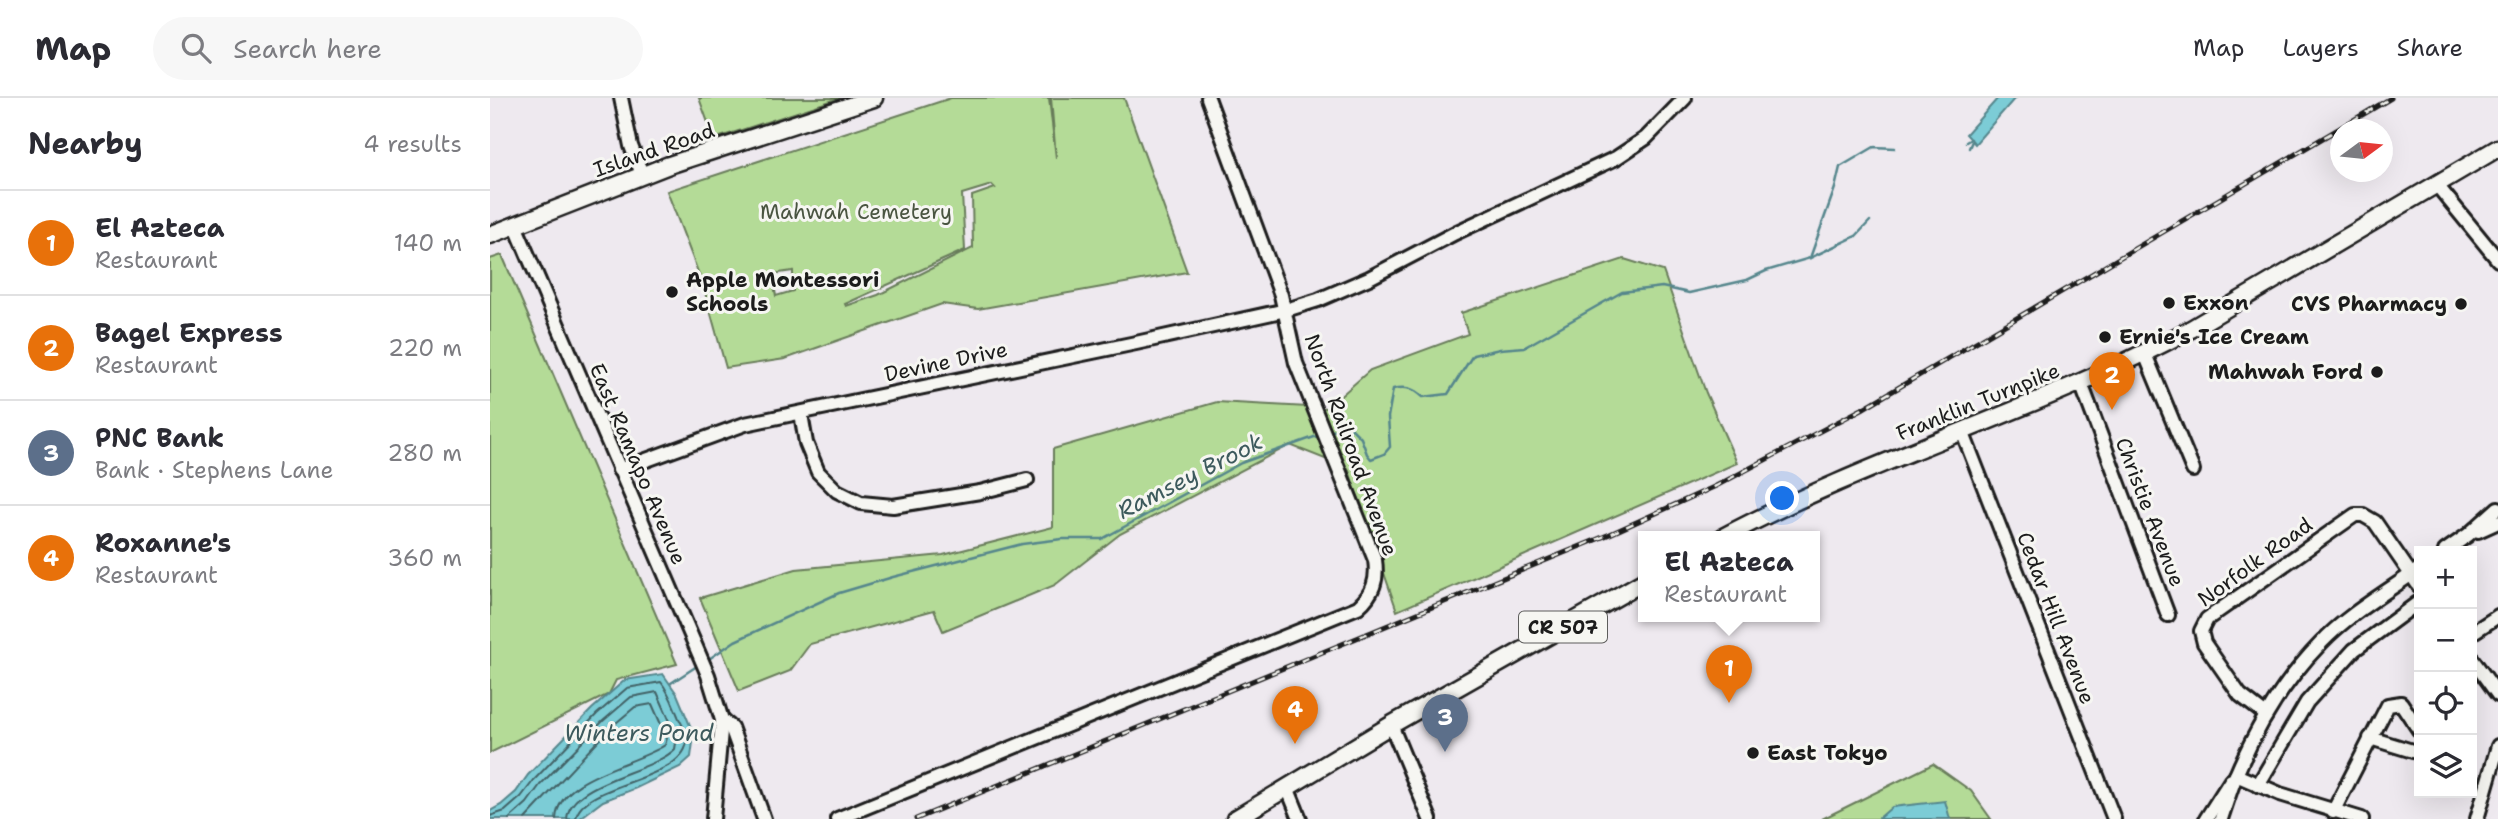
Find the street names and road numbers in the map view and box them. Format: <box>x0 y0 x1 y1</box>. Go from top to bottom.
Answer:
street label: Island Road <box>590 116 718 184</box>
street label: North Railroad Avenue <box>1298 330 1404 560</box>
street label: Devine Drive <box>882 335 1010 389</box>
street label: Franklin Turnpike <box>1892 356 2064 448</box>
street label: East Ramapo Avenue <box>583 359 693 569</box>
street label: Christie Avenue <box>2109 433 2191 591</box>
street label: Norfolk Road <box>2192 511 2318 613</box>
street label: Cedar Hill Avenue <box>2010 528 2102 708</box>
road number: CR 507 <box>1519 612 1607 642</box>

